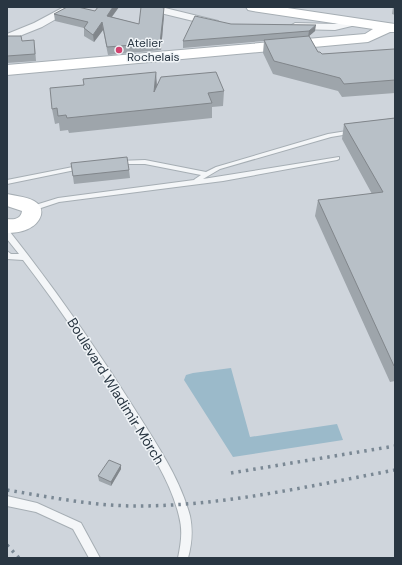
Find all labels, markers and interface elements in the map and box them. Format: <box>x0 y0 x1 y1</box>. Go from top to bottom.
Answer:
place label: Atelier Rochelais <box>127 35 180 65</box>
marker: Atelier Rochelais <box>114 45 124 55</box>
street label: Boulevard Wladimir Mörch <box>63 314 169 468</box>

